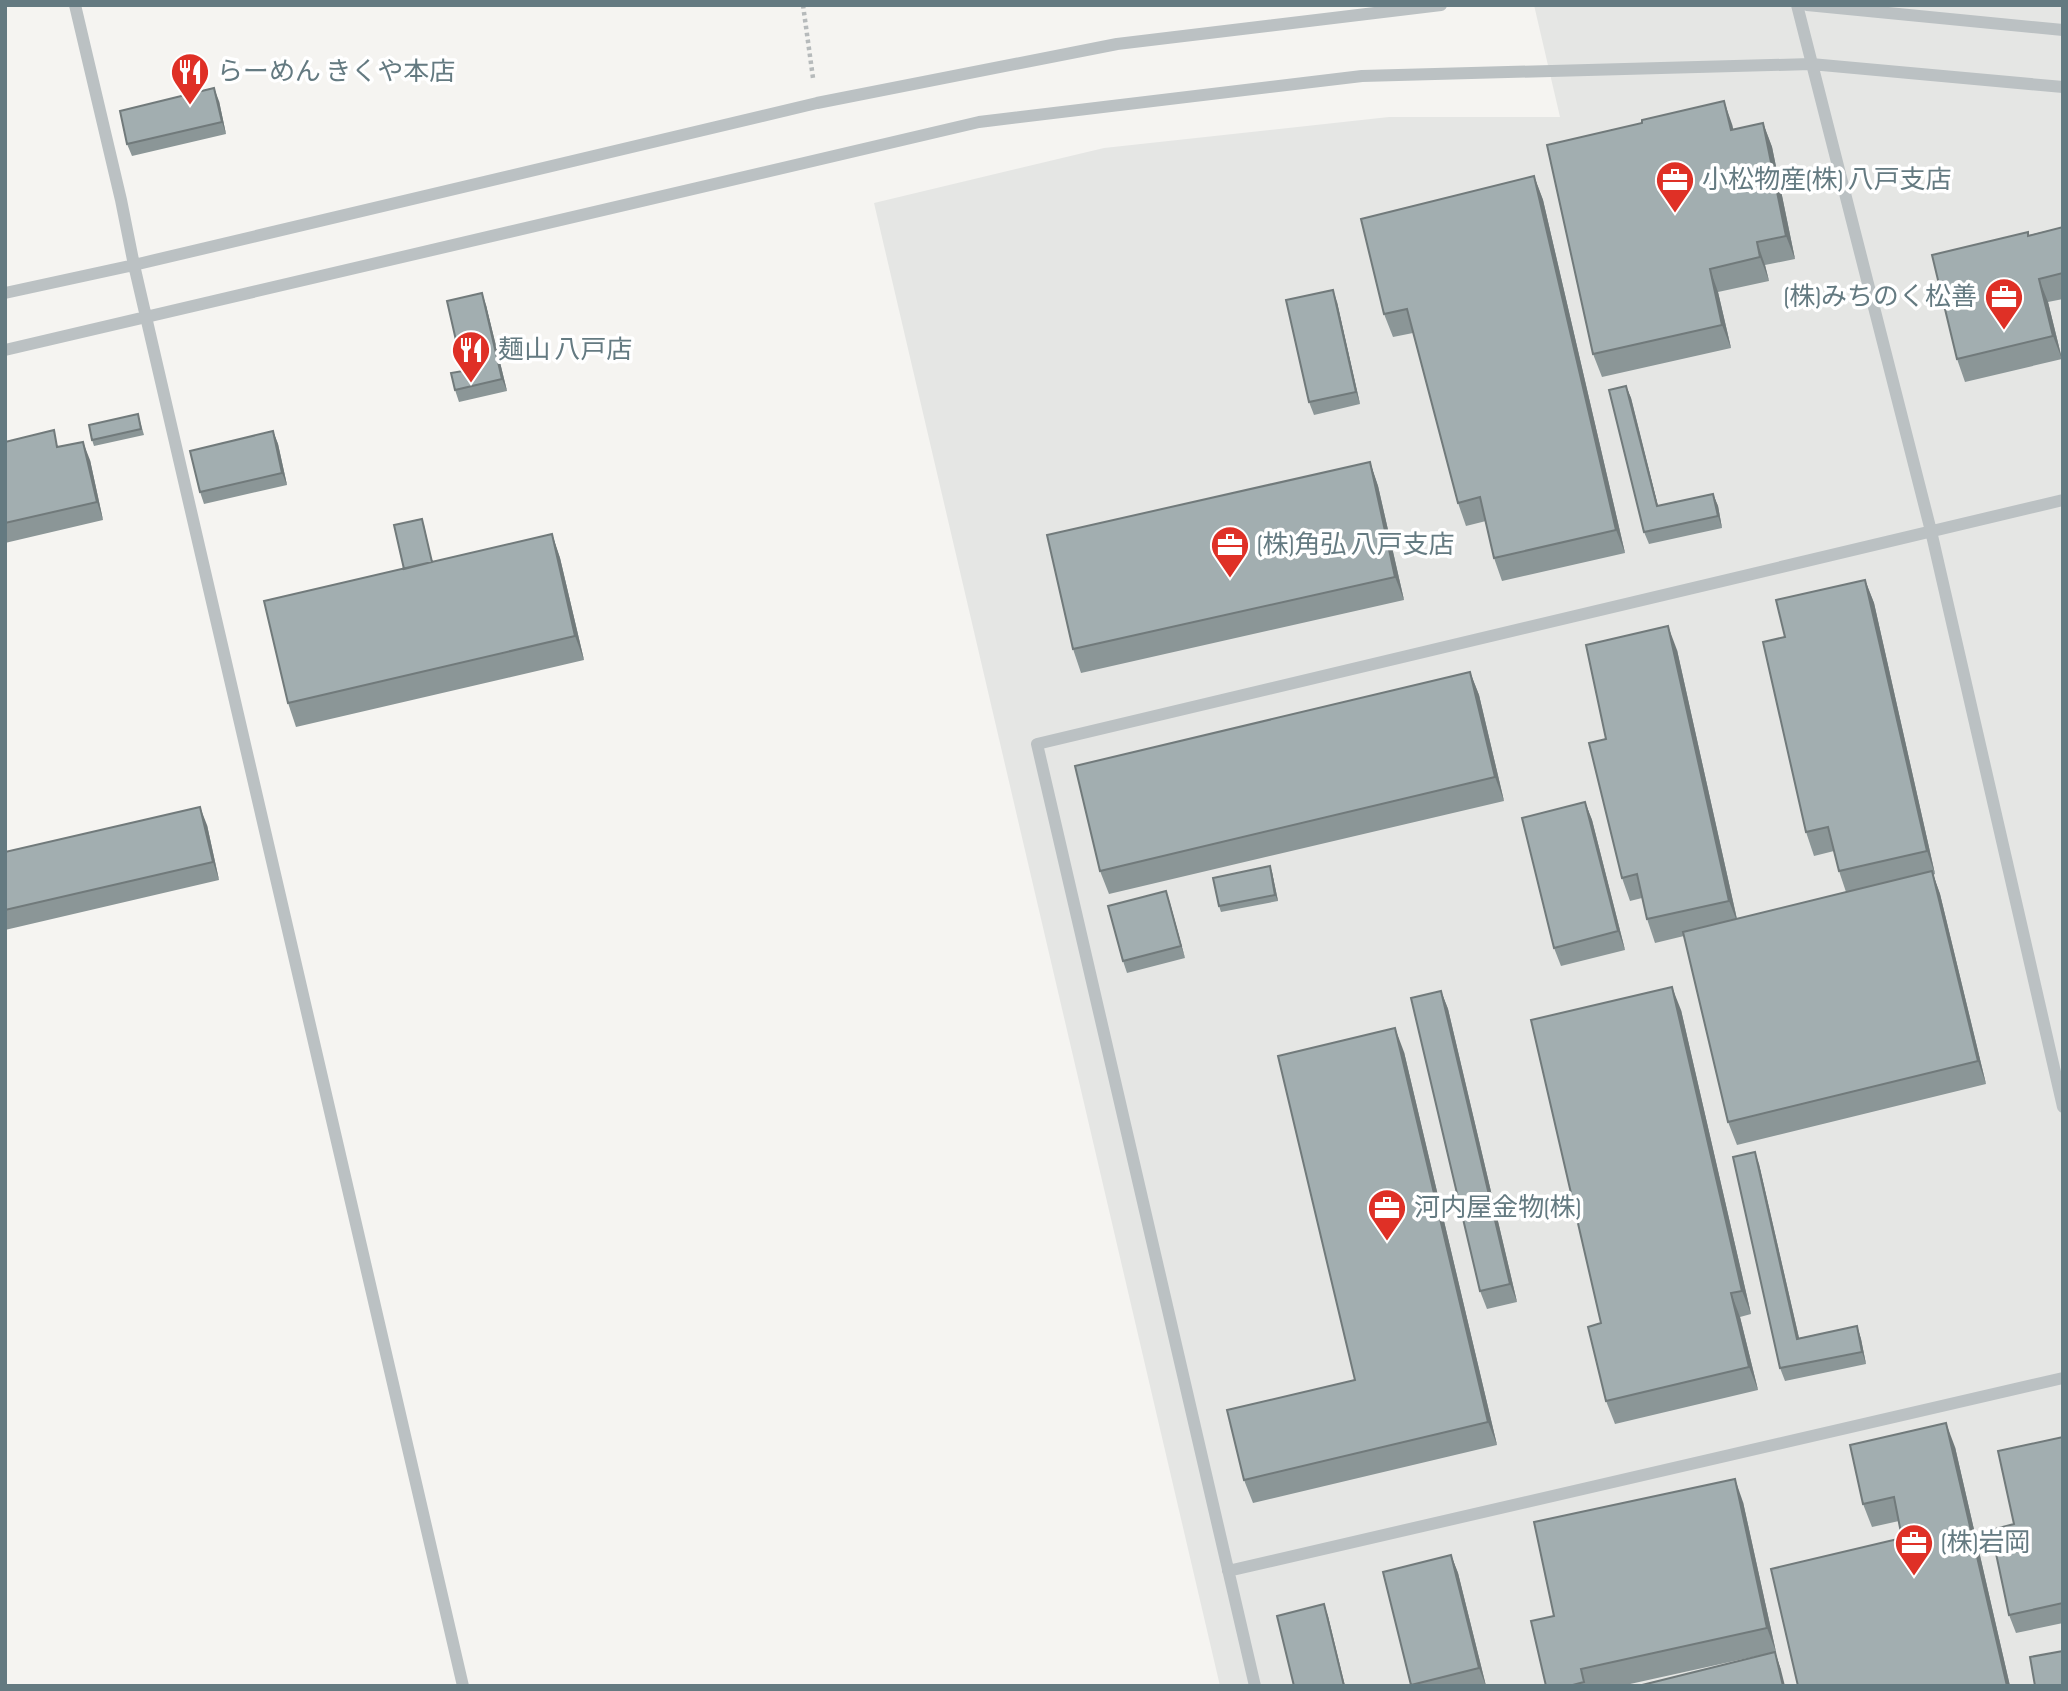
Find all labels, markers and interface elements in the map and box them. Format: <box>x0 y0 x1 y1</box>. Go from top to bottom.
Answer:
restaurant icon: らーめん きくや本店 <box>169 51 211 106</box>
place label: らーめん きくや本店 <box>217 57 455 88</box>
office icon: 小松物産(株) 八戸支店 <box>1654 159 1696 214</box>
place label: 小松物産(株) 八戸支店 <box>1702 165 1951 196</box>
office icon: (株)みちのく松善 <box>1983 276 2025 331</box>
place label: (株)みちのく松善 <box>1784 282 1977 313</box>
restaurant icon: 麺山 八戸店 <box>450 329 492 384</box>
place label: 麺山 八戸店 <box>498 335 632 366</box>
office icon: (株)角弘 八戸支店 <box>1209 524 1251 579</box>
place label: (株)角弘 八戸支店 <box>1257 530 1454 561</box>
office icon: 河内屋金物(株) <box>1366 1187 1408 1242</box>
place label: 河内屋金物(株) <box>1414 1193 1581 1224</box>
office icon: (株)岩岡 <box>1893 1522 1935 1577</box>
place label: (株)岩岡 <box>1941 1528 2030 1559</box>

